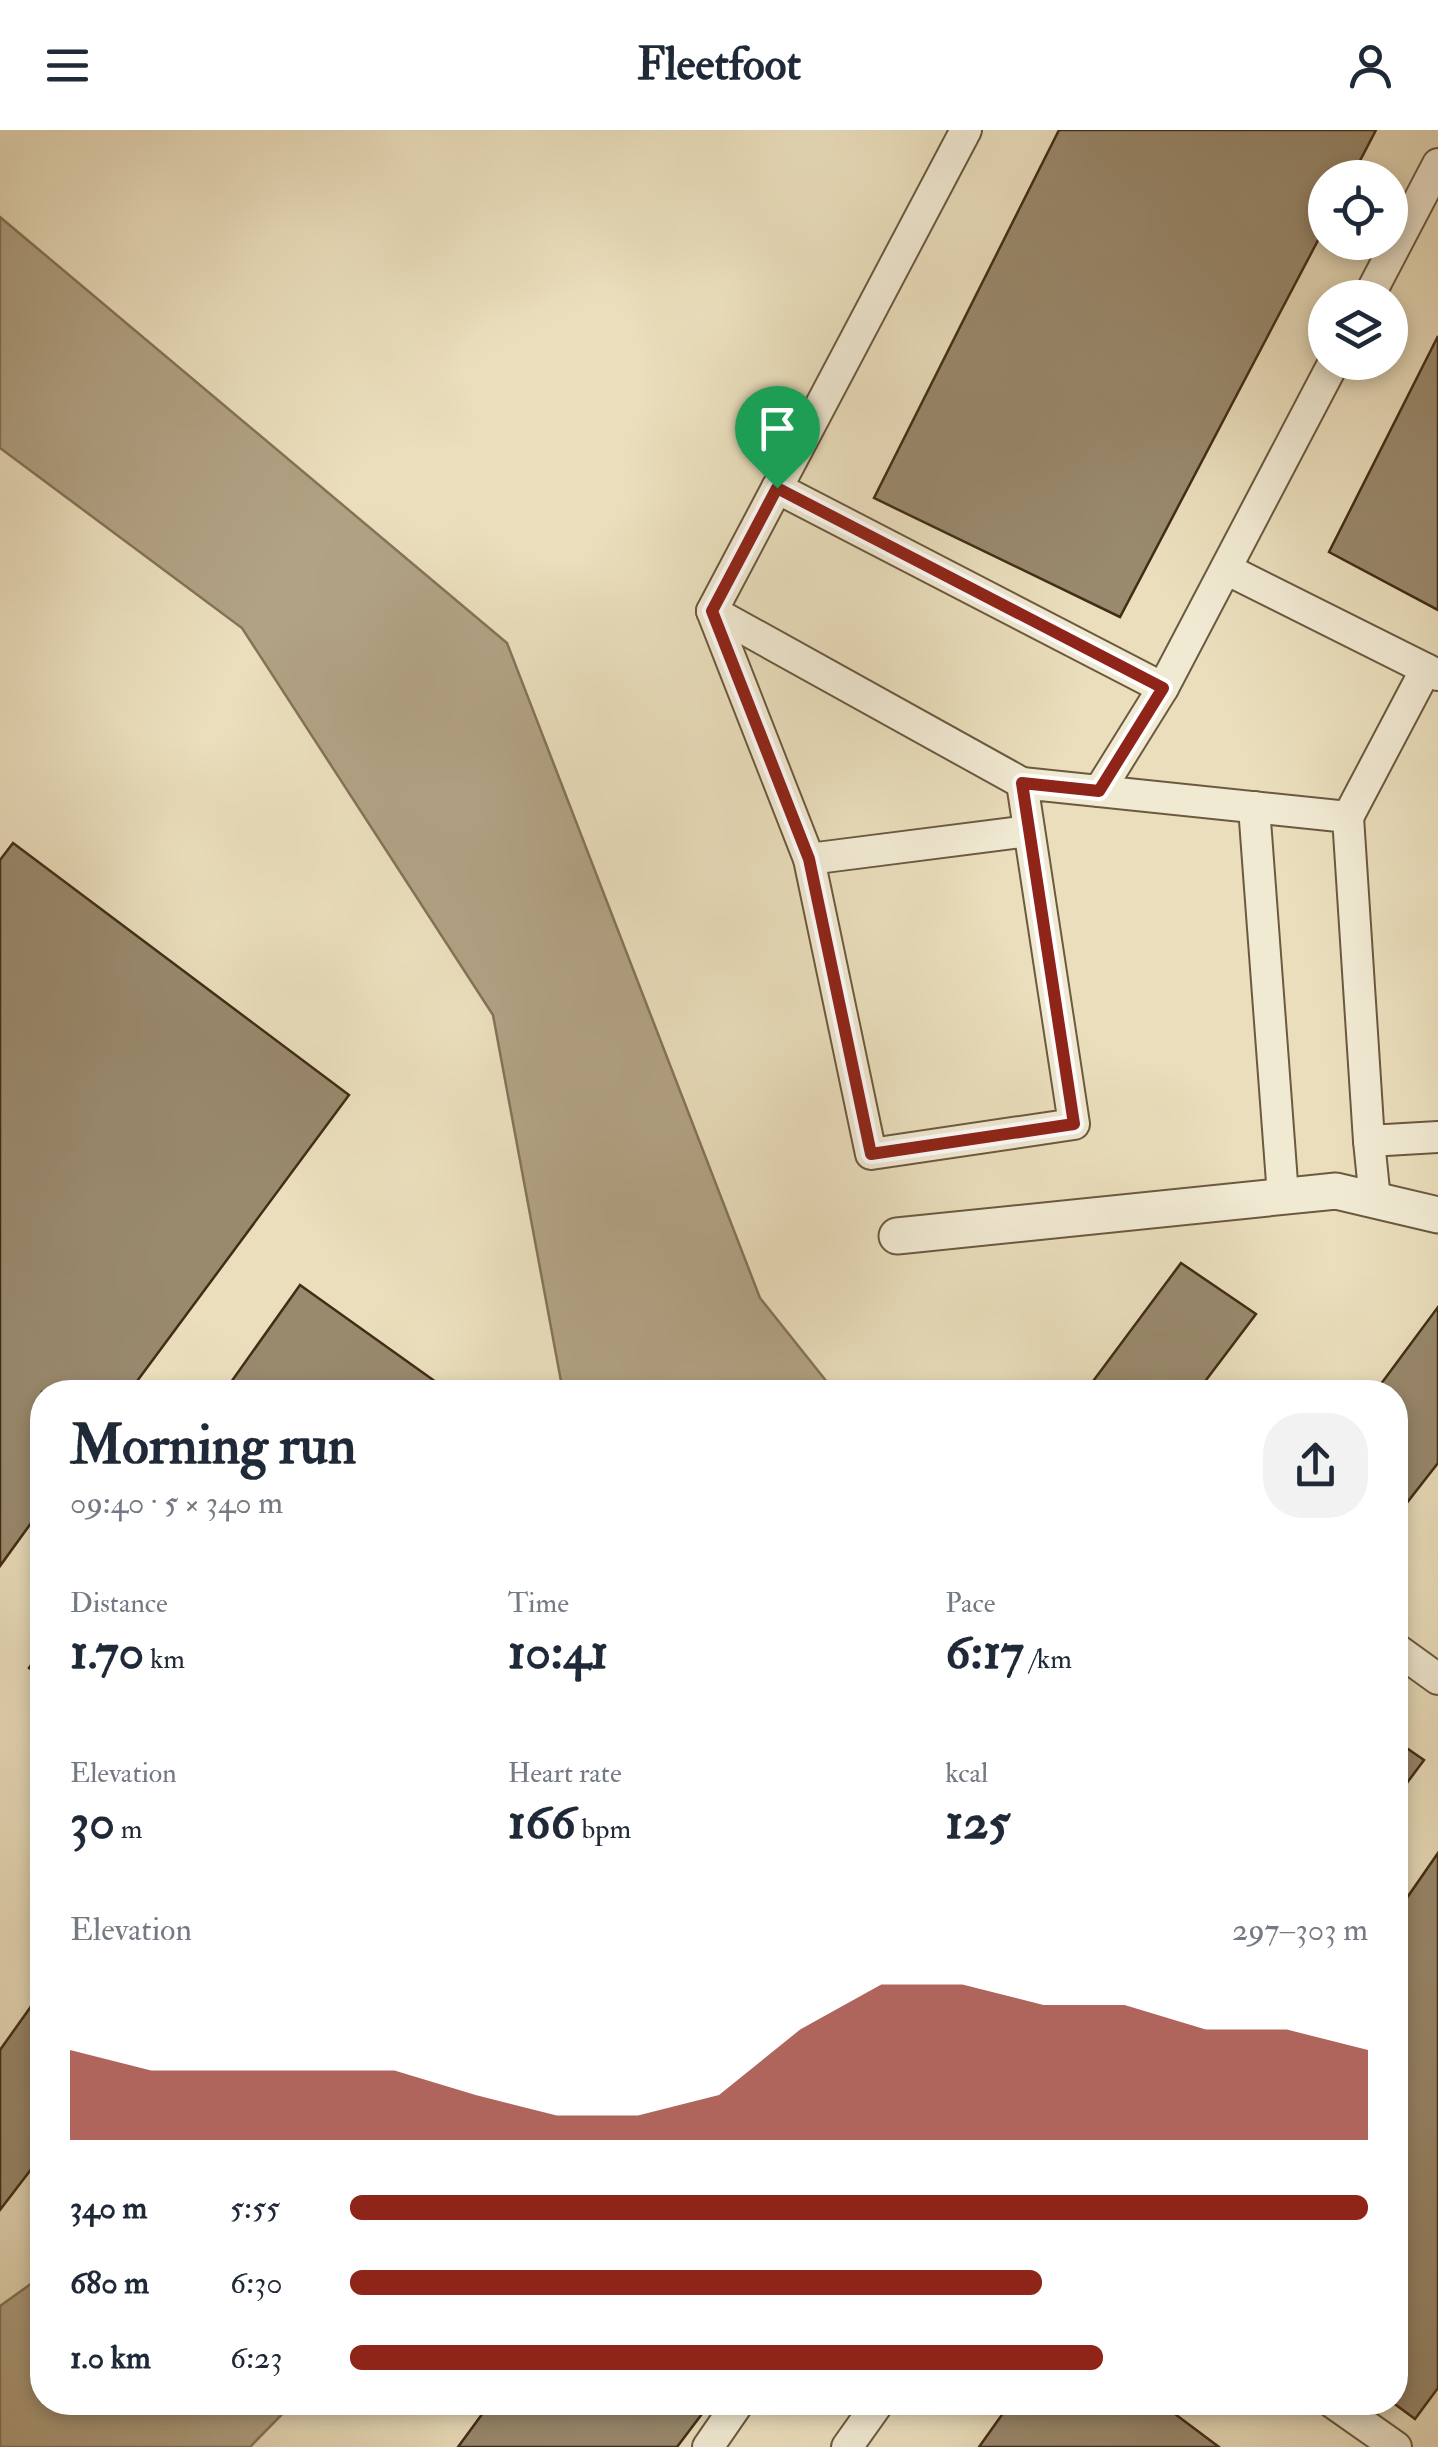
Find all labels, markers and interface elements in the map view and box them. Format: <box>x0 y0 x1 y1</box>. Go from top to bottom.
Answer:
text: Fleetfoot <box>637 37 801 93</box>
icon: menu <box>40 38 95 93</box>
icon: person <box>1343 38 1398 93</box>
map controls <box>1308 160 1408 380</box>
button: locate <box>1308 160 1408 260</box>
button: layers <box>1308 280 1408 380</box>
pin <box>735 386 820 489</box>
icon: arrive <box>750 401 805 456</box>
text: Morning run <box>70 1411 356 1480</box>
button: share <box>1263 1413 1368 1518</box>
text: 09:40 · 5 × 340 m <box>70 1483 283 1523</box>
text: Distance <box>70 1586 168 1621</box>
text: Time <box>508 1586 569 1621</box>
text: Pace <box>945 1586 996 1621</box>
text: 1.70 <box>70 1621 144 1684</box>
text: 10:41 <box>508 1621 608 1684</box>
text: 6:17 <box>945 1621 1024 1684</box>
text: km <box>144 1642 185 1677</box>
text: /km <box>1024 1642 1072 1677</box>
text: Elevation <box>70 1756 177 1791</box>
text: Heart rate <box>508 1756 622 1791</box>
text: kcal <box>945 1756 988 1791</box>
text: 30 <box>70 1791 115 1854</box>
text: 166 <box>508 1791 576 1854</box>
text: 125 <box>945 1791 1010 1854</box>
text: m <box>115 1812 142 1847</box>
text: bpm <box>576 1812 631 1847</box>
text: Elevation <box>70 1910 192 1950</box>
text: 297–303 m <box>1232 1910 1368 1950</box>
text: 340 m <box>70 2188 147 2228</box>
text: 5:55 <box>230 2188 280 2228</box>
text: 680 m <box>70 2263 149 2303</box>
text: 6:30 <box>230 2263 283 2303</box>
text: 1.0 km <box>70 2338 151 2378</box>
text: 6:23 <box>230 2338 283 2378</box>

